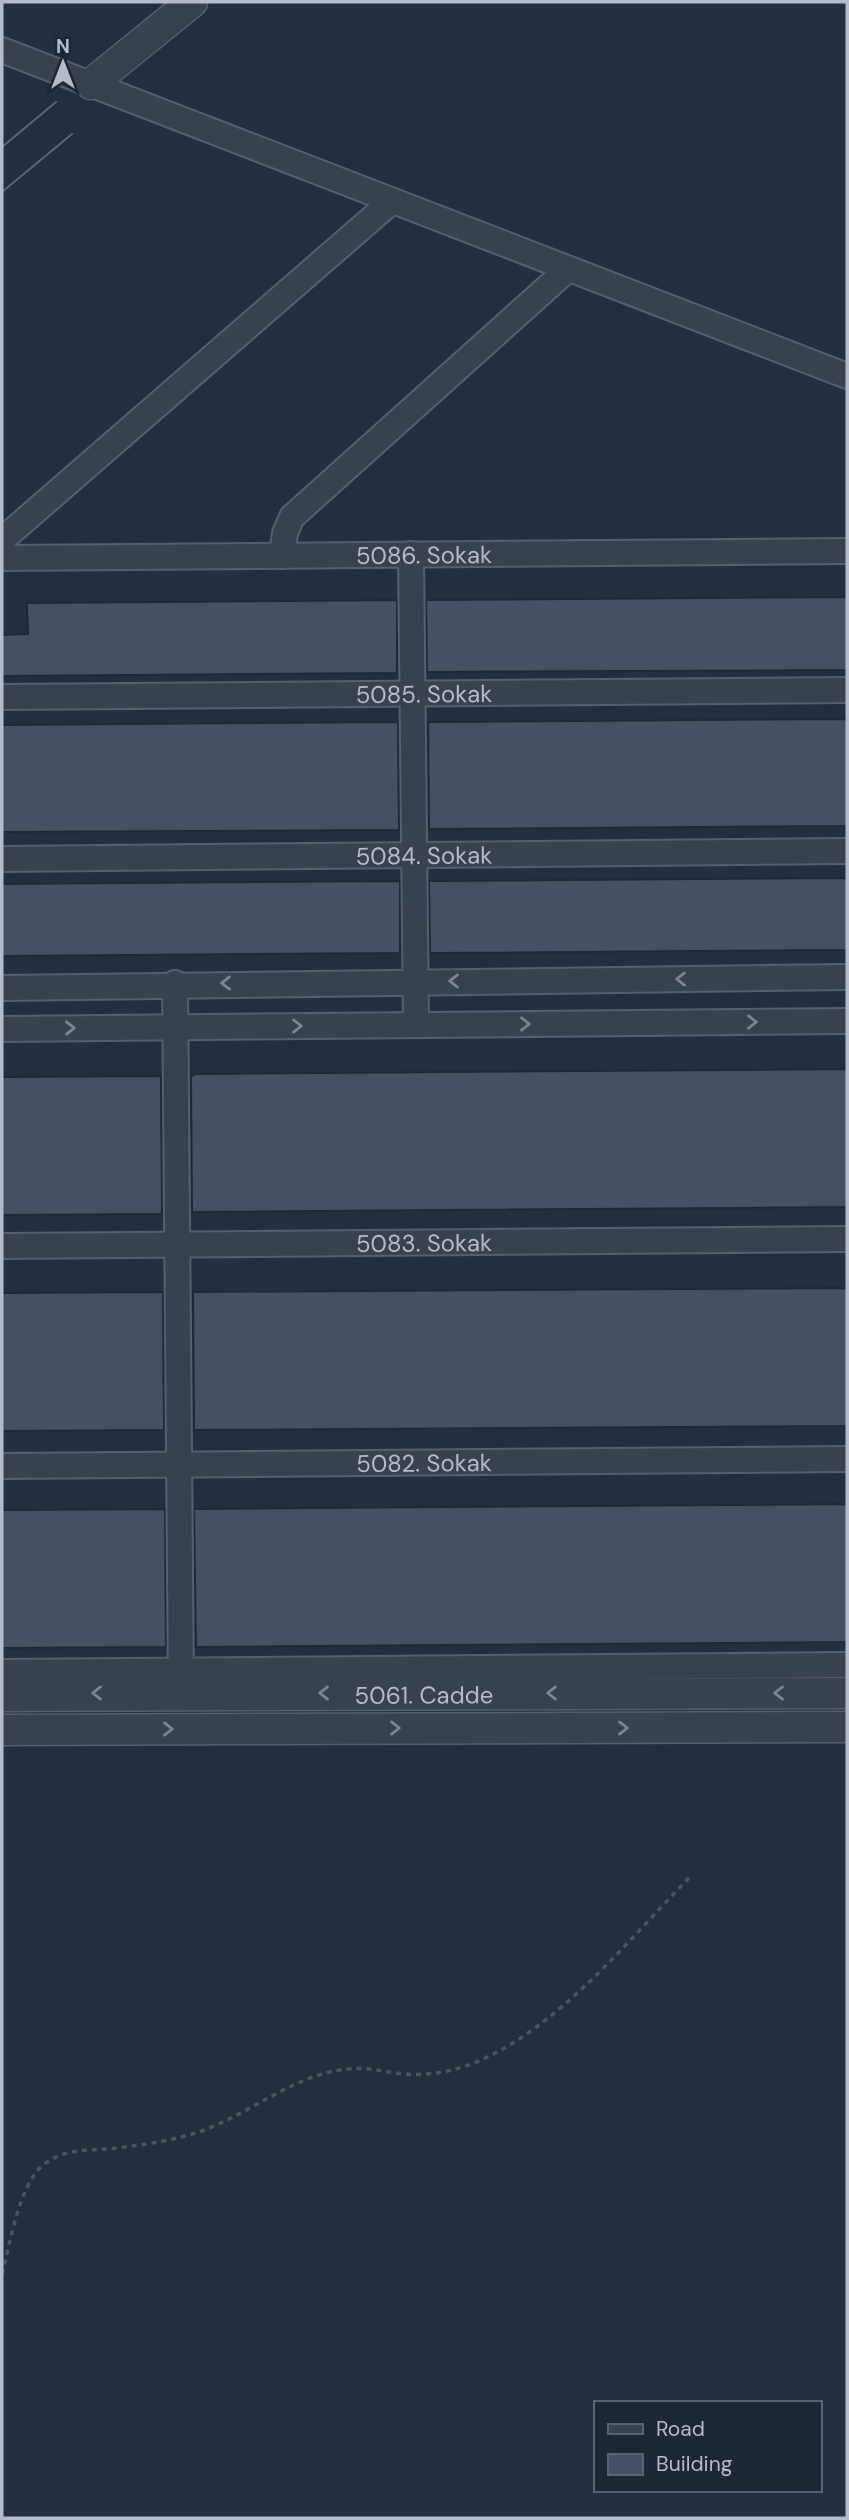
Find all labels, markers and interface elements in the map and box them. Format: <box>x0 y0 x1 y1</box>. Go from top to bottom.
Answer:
north arrow <box>28 28 98 98</box>
text: N <box>56 34 70 59</box>
street label: 5086. Sokak <box>356 538 492 571</box>
street label: 5085. Sokak <box>355 677 493 710</box>
street label: 5084. Sokak <box>355 839 492 871</box>
one-way arrow <box>675 971 686 987</box>
one-way arrow <box>448 973 459 988</box>
one-way arrow <box>220 975 231 991</box>
one-way arrow <box>748 1014 758 1030</box>
one-way arrow <box>520 1016 531 1032</box>
one-way arrow <box>293 1018 303 1034</box>
one-way arrow <box>65 1021 76 1036</box>
street label: 5083. Sokak <box>356 1226 492 1259</box>
street label: 5082. Sokak <box>356 1446 492 1479</box>
street label: 5061. Cadde <box>355 1679 493 1710</box>
one-way arrow <box>318 1685 329 1701</box>
one-way arrow <box>546 1685 556 1701</box>
one-way arrow <box>773 1685 784 1701</box>
one-way arrow <box>91 1686 102 1701</box>
one-way arrow <box>391 1720 401 1736</box>
one-way arrow <box>618 1720 629 1736</box>
one-way arrow <box>163 1721 174 1737</box>
legend <box>594 2401 821 2492</box>
text: Road <box>656 2415 705 2443</box>
text: Building <box>656 2450 733 2478</box>

